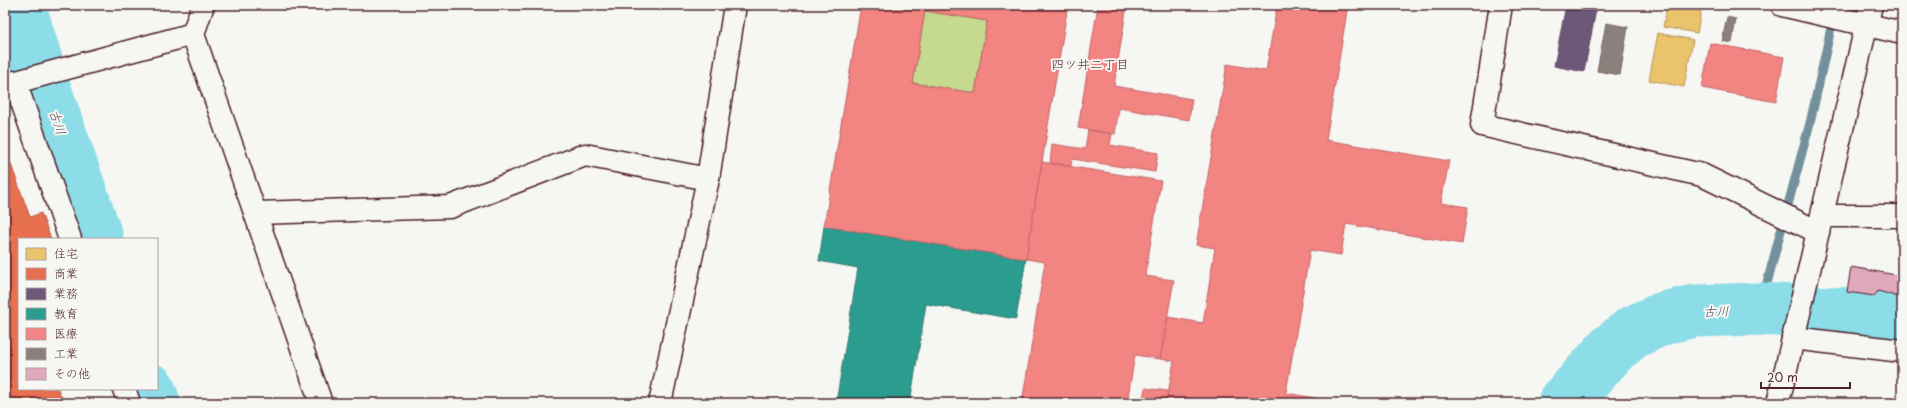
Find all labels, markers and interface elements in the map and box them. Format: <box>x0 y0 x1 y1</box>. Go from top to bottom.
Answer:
district label: 四ツ井二丁目 <box>1051 54 1129 73</box>
water label: 古川 <box>45 107 72 137</box>
legend <box>18 238 158 390</box>
text: 住宅 <box>54 244 78 262</box>
text: 商業 <box>54 264 78 282</box>
text: 業務 <box>54 284 78 302</box>
water label: 古川 <box>1703 301 1729 320</box>
text: 教育 <box>54 304 78 322</box>
text: 医療 <box>54 324 78 342</box>
text: 工業 <box>54 344 78 362</box>
text: その他 <box>54 364 90 382</box>
scale bar <box>1761 364 1850 390</box>
text: 20 m <box>1767 368 1798 386</box>

